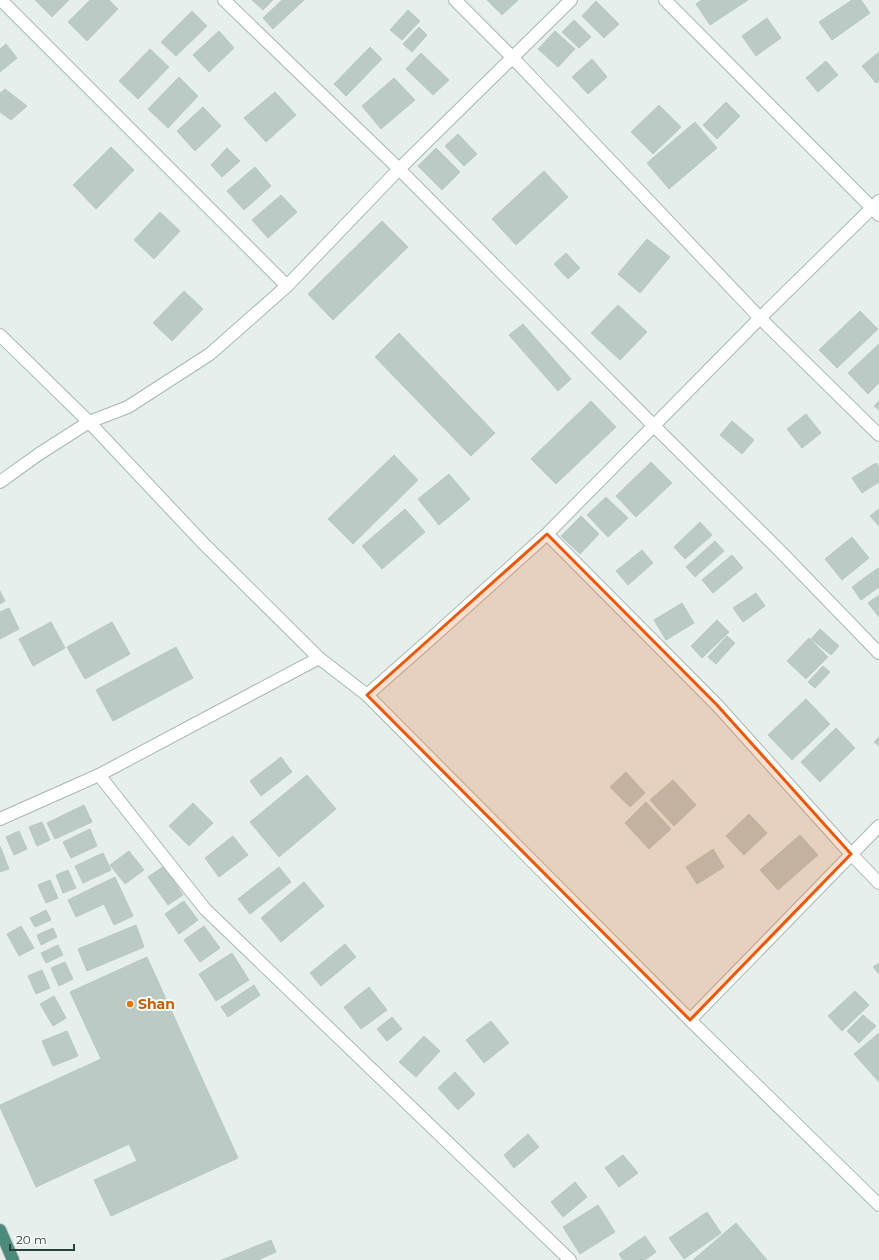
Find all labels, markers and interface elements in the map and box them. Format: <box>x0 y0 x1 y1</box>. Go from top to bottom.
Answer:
place label: Shan <box>138 995 175 1013</box>
marker: Shan <box>125 999 135 1009</box>
scale bar <box>10 1226 74 1252</box>
text: 20 m <box>16 1232 47 1247</box>

